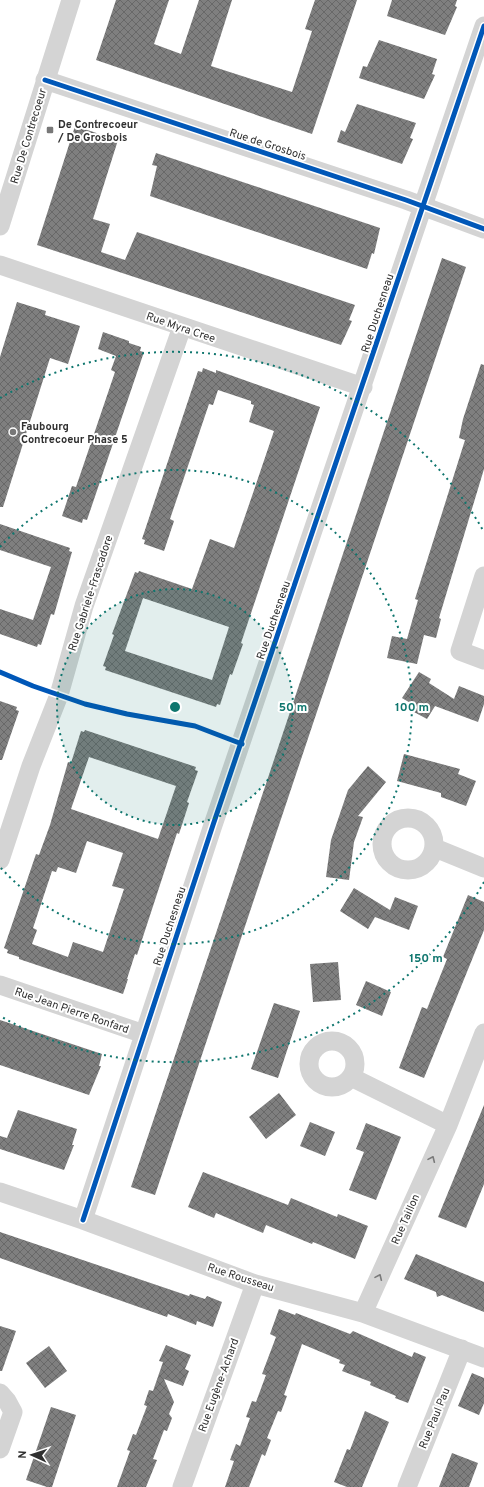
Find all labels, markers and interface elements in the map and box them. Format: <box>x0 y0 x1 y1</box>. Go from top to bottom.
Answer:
street label: Rue De Contrecoeur <box>8 86 50 186</box>
place label: De Contrecoeur / De Grosbois <box>57 118 138 145</box>
marker: De Contrecoeur / De Grosbois <box>45 125 55 135</box>
street label: Rue de Grosbois <box>228 126 308 164</box>
street label: Rue Duchesneau <box>359 272 397 355</box>
street label: Rue Myra Cree <box>144 310 217 346</box>
place label: Faubourg Contrecoeur Phase 5 <box>21 420 128 447</box>
marker: Faubourg Contrecoeur Phase 5 <box>8 427 18 437</box>
street label: Rue Gabriele-Frascadore <box>66 533 116 653</box>
street label: Rue Duchesneau <box>254 579 294 662</box>
centre of rings <box>168 700 182 714</box>
text: 50 m <box>279 700 307 716</box>
text: 100 m <box>395 700 429 716</box>
street label: Rue Duchesneau <box>151 885 189 968</box>
text: 150 m <box>409 951 443 967</box>
street label: Rue Jean Pierre Ronfard <box>13 985 131 1037</box>
one-way arrow <box>428 1156 436 1163</box>
street label: Rue Taillon <box>389 1192 423 1247</box>
street label: Rue Rousseau <box>206 1261 276 1295</box>
one-way arrow <box>374 1274 382 1282</box>
street label: Rue Eugène-Achard <box>196 1337 242 1434</box>
street label: Rue Paul Pau <box>416 1386 454 1451</box>
north arrow <box>12 1435 52 1475</box>
text: N <box>16 1450 30 1459</box>

